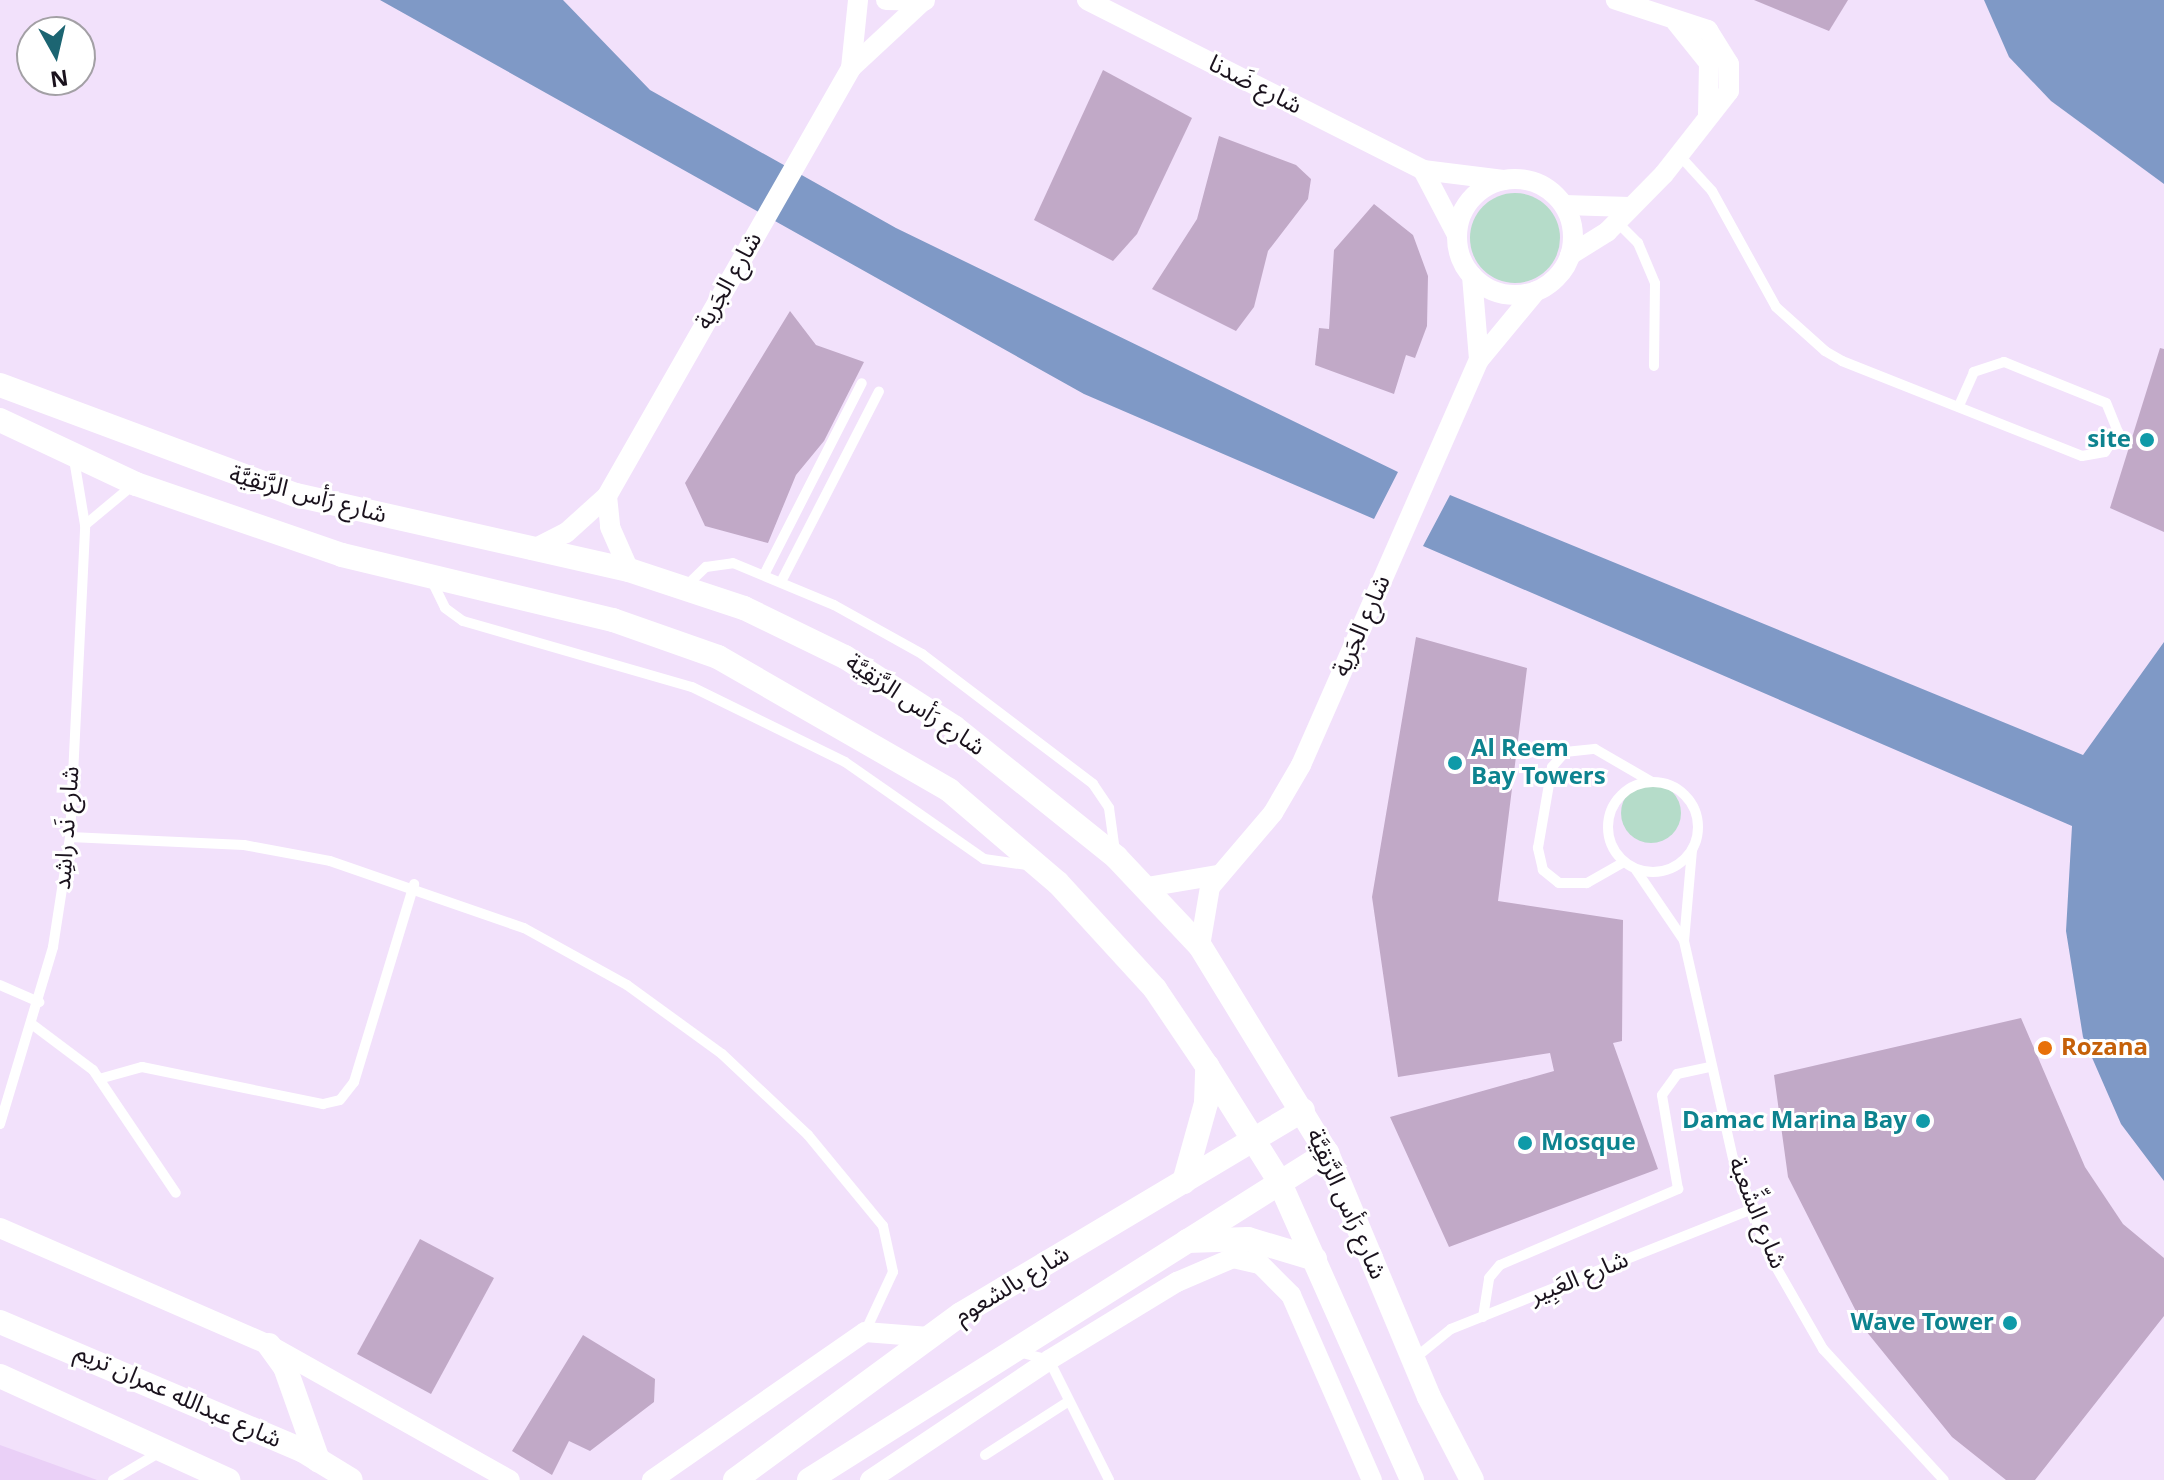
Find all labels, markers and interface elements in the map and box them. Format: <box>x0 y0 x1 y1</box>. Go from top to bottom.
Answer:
north arrow <box>16 16 96 96</box>
street label: شارع ضَدنا <box>1204 49 1306 121</box>
text: N <box>47 54 71 102</box>
street label: شارع الجَرية <box>690 227 768 335</box>
place label: site <box>2087 426 2131 454</box>
marker: site <box>2138 431 2156 449</box>
street label: شارع رَأس الرَّنقِيَّة <box>226 460 390 530</box>
street label: شارع الجَرية <box>1327 571 1397 681</box>
street label: شارع رَأس الرَّنقِيَّة <box>840 648 990 762</box>
place label: Al Reem Bay Towers <box>1471 735 1606 791</box>
marker: Al Reem Bay Towers <box>1446 754 1464 772</box>
street label: شارع نَد راشِد <box>48 765 86 891</box>
place label: Rozana <box>2061 1034 2148 1062</box>
marker: Rozana <box>2036 1039 2054 1057</box>
place label: Damac Marina Bay <box>1682 1107 1907 1135</box>
marker: Damac Marina Bay <box>1914 1112 1932 1130</box>
street label: شارع رَأس الرَّنقِيَّة <box>1300 1124 1392 1284</box>
place label: Mosque <box>1541 1129 1636 1157</box>
marker: Mosque <box>1516 1134 1534 1152</box>
street label: شارع الشِّعبة <box>1722 1153 1792 1273</box>
street label: شارع بالشعوم <box>949 1240 1075 1330</box>
street label: شارع العَبِير <box>1525 1245 1633 1311</box>
place label: Wave Tower <box>1850 1309 1994 1337</box>
marker: Wave Tower <box>2001 1314 2019 1332</box>
street label: شارع عبدالله عمران تريم <box>70 1337 286 1455</box>

